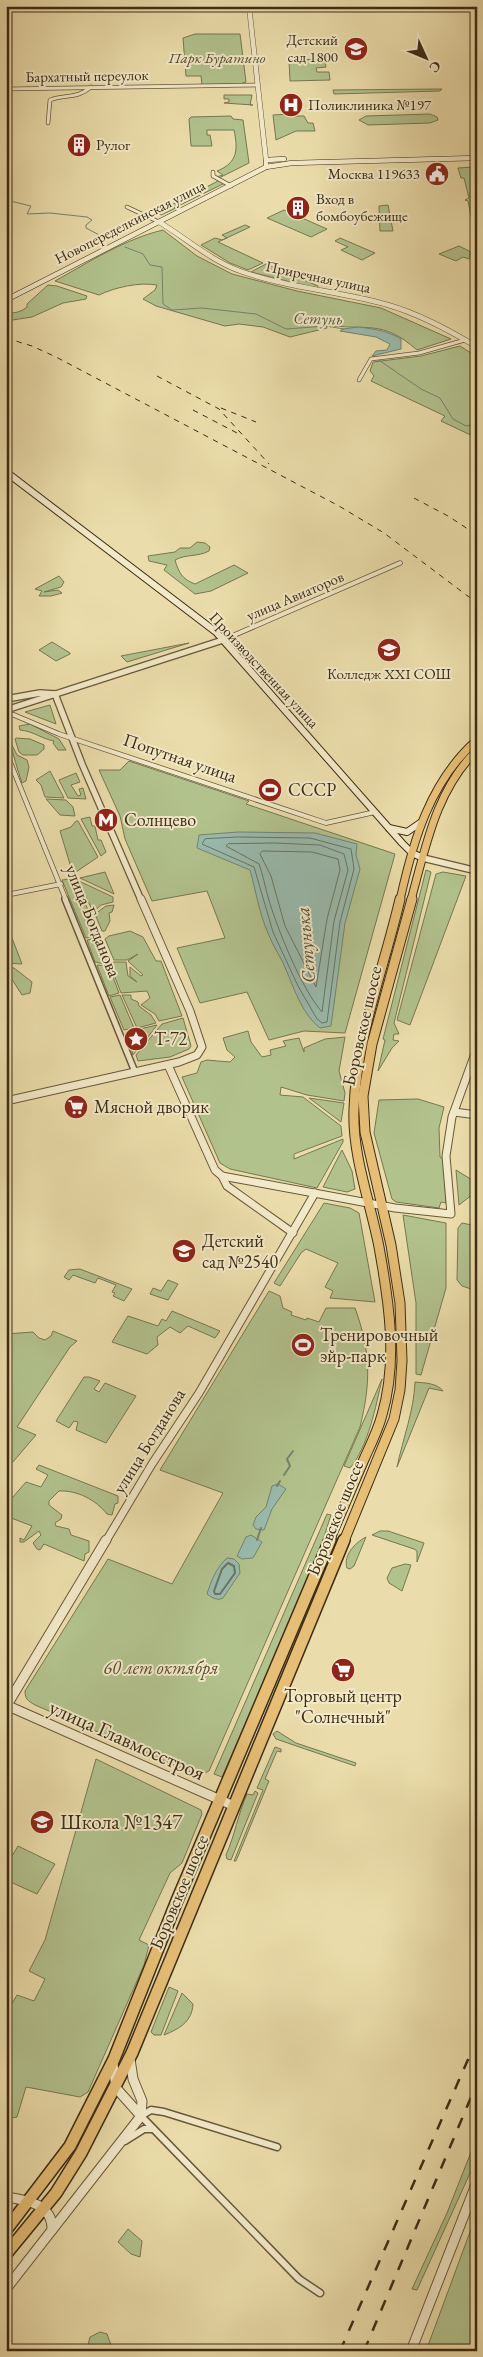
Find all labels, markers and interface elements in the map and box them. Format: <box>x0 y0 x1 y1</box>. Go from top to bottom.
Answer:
place label: Детский сад 1800 <box>287 30 338 66</box>
north arrow <box>400 32 450 82</box>
school or university icon: Детский сад 1800 <box>343 36 369 62</box>
park label: Парк Буратино <box>167 48 266 67</box>
text: С <box>425 57 445 77</box>
street label: Бархатный переулок <box>25 65 149 86</box>
hospital icon: Поликлиника №197 <box>278 92 304 118</box>
place label: Поликлиника №197 <box>308 95 432 114</box>
building icon: Рулог <box>66 132 92 158</box>
place label: Рулог <box>96 135 131 154</box>
public building icon: Москва 119633 <box>424 161 450 187</box>
place label: Москва 119633 <box>328 164 420 183</box>
street label: Новопеределкинская улица <box>51 175 208 268</box>
place label: Вход в бомбоубежище <box>316 189 408 225</box>
building icon: Вход в бомбоубежище <box>285 195 311 221</box>
street label: Приречная улица <box>264 256 372 297</box>
water label: Сетунь <box>293 308 343 329</box>
street label: улица Авиаторов <box>243 567 346 625</box>
street label: Производственная улица <box>205 607 323 732</box>
school or university icon: Колледж XXI СОШ <box>376 637 402 663</box>
place label: Колледж XXI СОШ <box>327 664 452 683</box>
street label: Попутная улица <box>120 727 241 788</box>
sports icon: СССР <box>257 777 283 803</box>
place label: СССР <box>288 778 336 801</box>
metro station icon: Солнцево <box>93 807 119 833</box>
place label: Солнцево <box>124 808 196 831</box>
street label: улица Богданова <box>60 861 127 981</box>
water label: Сетунька <box>290 906 321 984</box>
street label: Боровское шоссе <box>337 964 386 1088</box>
place icon: Т-72 <box>123 1026 149 1052</box>
place label: Т-72 <box>154 1027 188 1050</box>
supermarket icon: Мясной дворик <box>63 1094 89 1120</box>
place label: Мясной дворик <box>94 1095 209 1118</box>
place label: Детский сад №2540 <box>202 1229 279 1273</box>
school or university icon: Детский сад №2540 <box>171 1238 197 1264</box>
place label: Тренировочный эйр-парк <box>320 1323 439 1367</box>
sports icon: Тренировочный эйр-парк <box>290 1332 316 1358</box>
street label: улица Богданова <box>107 1383 190 1498</box>
street label: Боровское шоссе <box>301 1457 368 1579</box>
park label: 60 лет октября <box>103 1656 219 1680</box>
supermarket icon: Торговый центр "Солнечный" <box>330 1657 356 1683</box>
place label: Торговый центр "Солнечный" <box>284 1684 402 1728</box>
street label: улица Главмосстроя <box>45 1693 209 1786</box>
place label: Школа №1347 <box>60 1808 183 1835</box>
school or university icon: Школа №1347 <box>29 1809 55 1835</box>
street label: Боровское шоссе <box>144 1831 213 1953</box>

